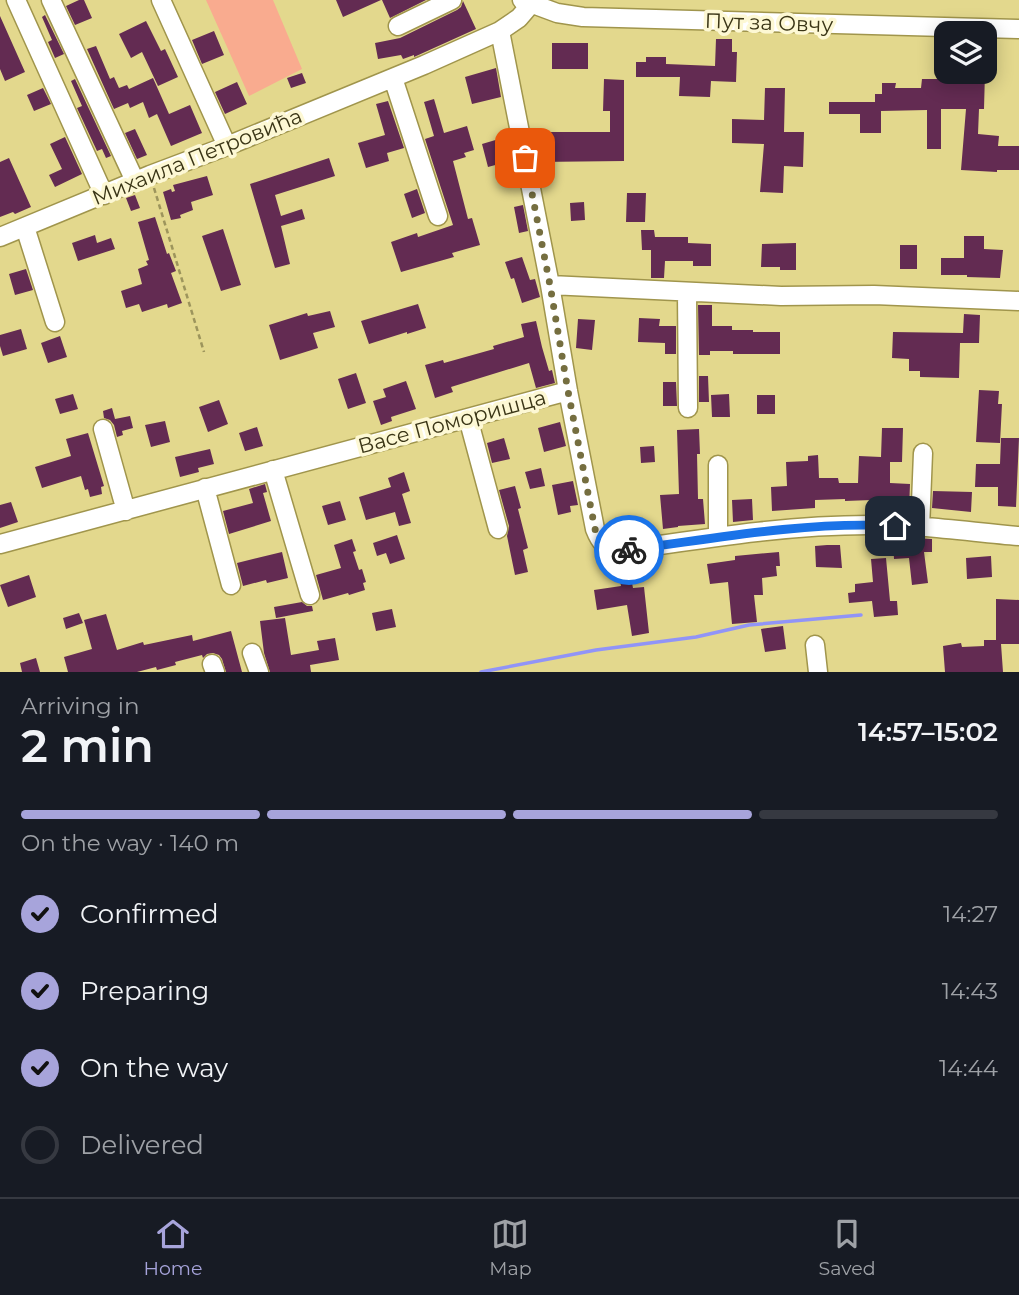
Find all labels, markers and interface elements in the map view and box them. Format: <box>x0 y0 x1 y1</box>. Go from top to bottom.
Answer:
street label: Пут за Овчу <box>704 8 834 37</box>
map controls <box>934 21 997 84</box>
button: layers <box>934 21 997 84</box>
street label: Михаила Петровића <box>88 103 305 210</box>
pin <box>495 128 555 188</box>
icon: bag <box>506 139 544 177</box>
street label: Васе Поморишца <box>355 384 549 459</box>
pin <box>865 496 925 556</box>
icon: home <box>876 507 914 545</box>
courier <box>594 515 664 585</box>
icon: bike <box>610 531 648 569</box>
text: Arriving in <box>21 692 140 720</box>
text: 14:57–15:02 <box>858 716 998 748</box>
text: 2 min <box>21 717 154 774</box>
text: On the way · 140 m <box>21 829 239 857</box>
icon: check <box>21 895 59 933</box>
text: Confirmed <box>80 898 219 930</box>
text: 14:27 <box>943 900 998 928</box>
icon: check <box>21 972 59 1010</box>
text: Preparing <box>80 975 209 1007</box>
text: 14:43 <box>942 977 998 1005</box>
icon: check <box>21 1049 59 1087</box>
text: On the way <box>80 1052 228 1084</box>
text: 14:44 <box>939 1054 998 1082</box>
text: Delivered <box>80 1129 204 1161</box>
tab: Home <box>143 1215 202 1280</box>
tab: Map <box>489 1215 532 1280</box>
tab: Saved <box>818 1215 876 1280</box>

